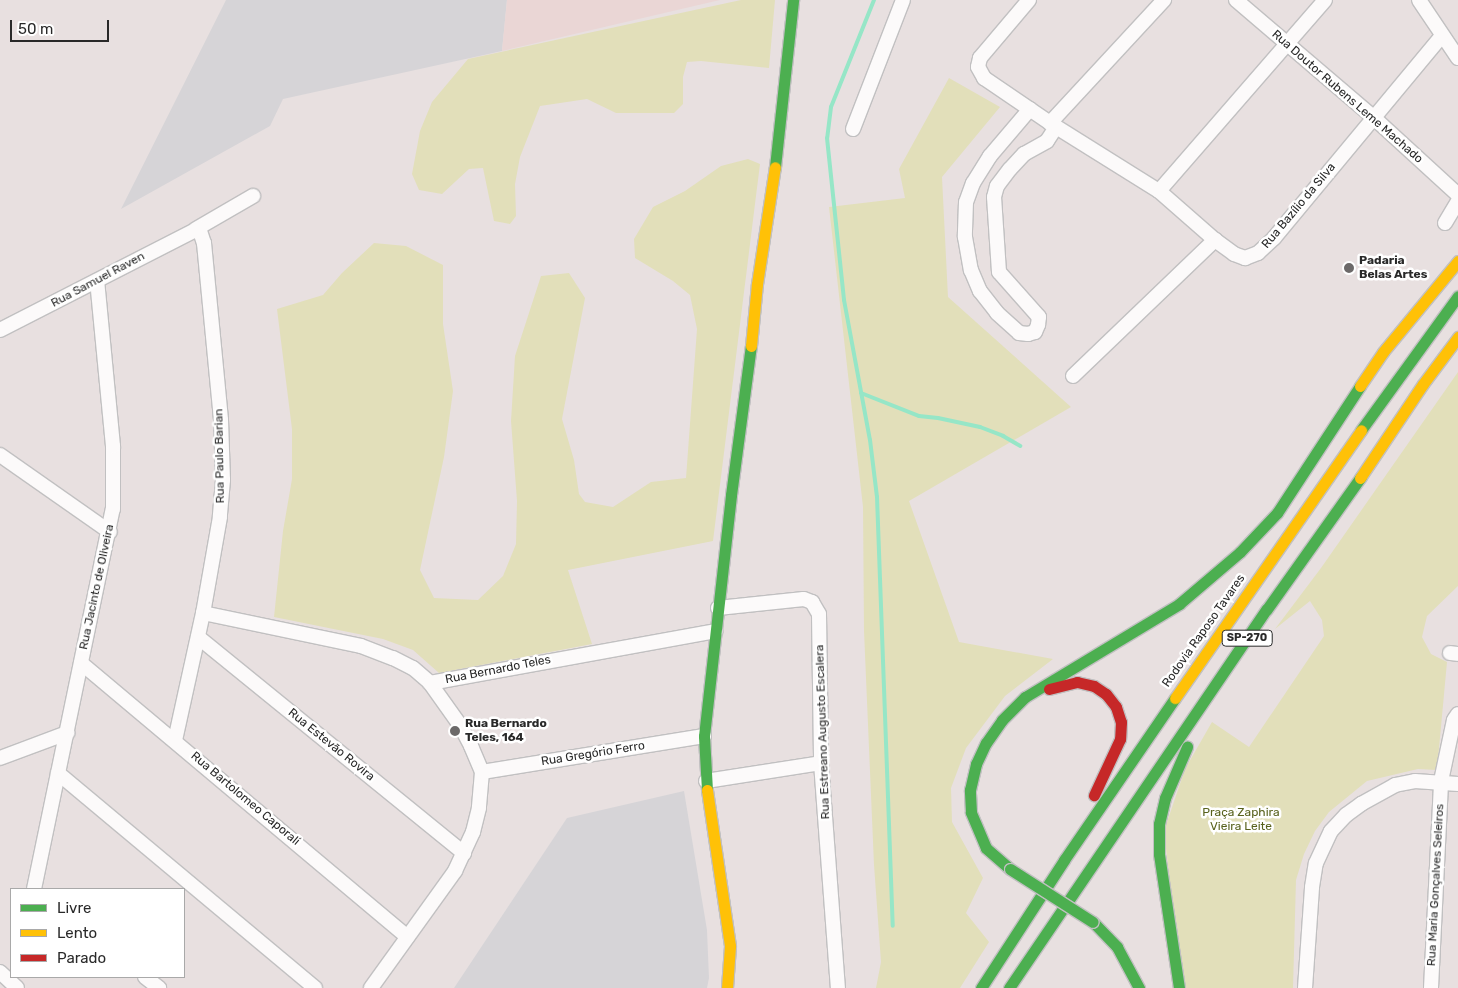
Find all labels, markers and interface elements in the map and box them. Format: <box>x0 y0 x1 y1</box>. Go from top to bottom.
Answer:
scale bar <box>12 10 111 42</box>
text: 50 m <box>18 20 53 38</box>
street label: Rua Doutor Rubens Leme Machado <box>1268 27 1426 167</box>
street label: Rua Bazílio da Silva <box>1259 160 1339 252</box>
street label: Rua Samuel Raven <box>49 249 147 311</box>
place label: Padaria Belas Artes <box>1359 254 1428 282</box>
marker: Padaria Belas Artes <box>1343 262 1355 274</box>
street label: Rua Paulo Barian <box>212 408 228 504</box>
street label: Rua Jacinto de Oliveira <box>77 523 117 651</box>
street label: Rodovia Raposo Tavares <box>1159 572 1249 690</box>
road number: SP-270 <box>1221 630 1273 646</box>
street label: Rua Estreano Augusto Escalera <box>813 644 833 820</box>
street label: Rua Bernardo Teles <box>444 653 552 687</box>
street label: Rua Estevão Rovira <box>285 706 377 784</box>
place label: Rua Bernardo Teles, 164 <box>465 717 547 745</box>
marker: Rua Bernardo Teles, 164 <box>449 725 461 737</box>
street label: Rua Gregório Ferro <box>540 739 646 769</box>
street label: Rua Bartolomeo Caporali <box>188 749 302 849</box>
street label: Rua Maria Gonçalves Seleiros <box>1425 803 1447 967</box>
park label: Praça Zaphira Vieira Leite <box>1202 806 1280 834</box>
legend <box>10 888 185 978</box>
text: Livre <box>57 899 91 917</box>
text: Lento <box>57 924 97 942</box>
text: Parado <box>57 949 106 967</box>

